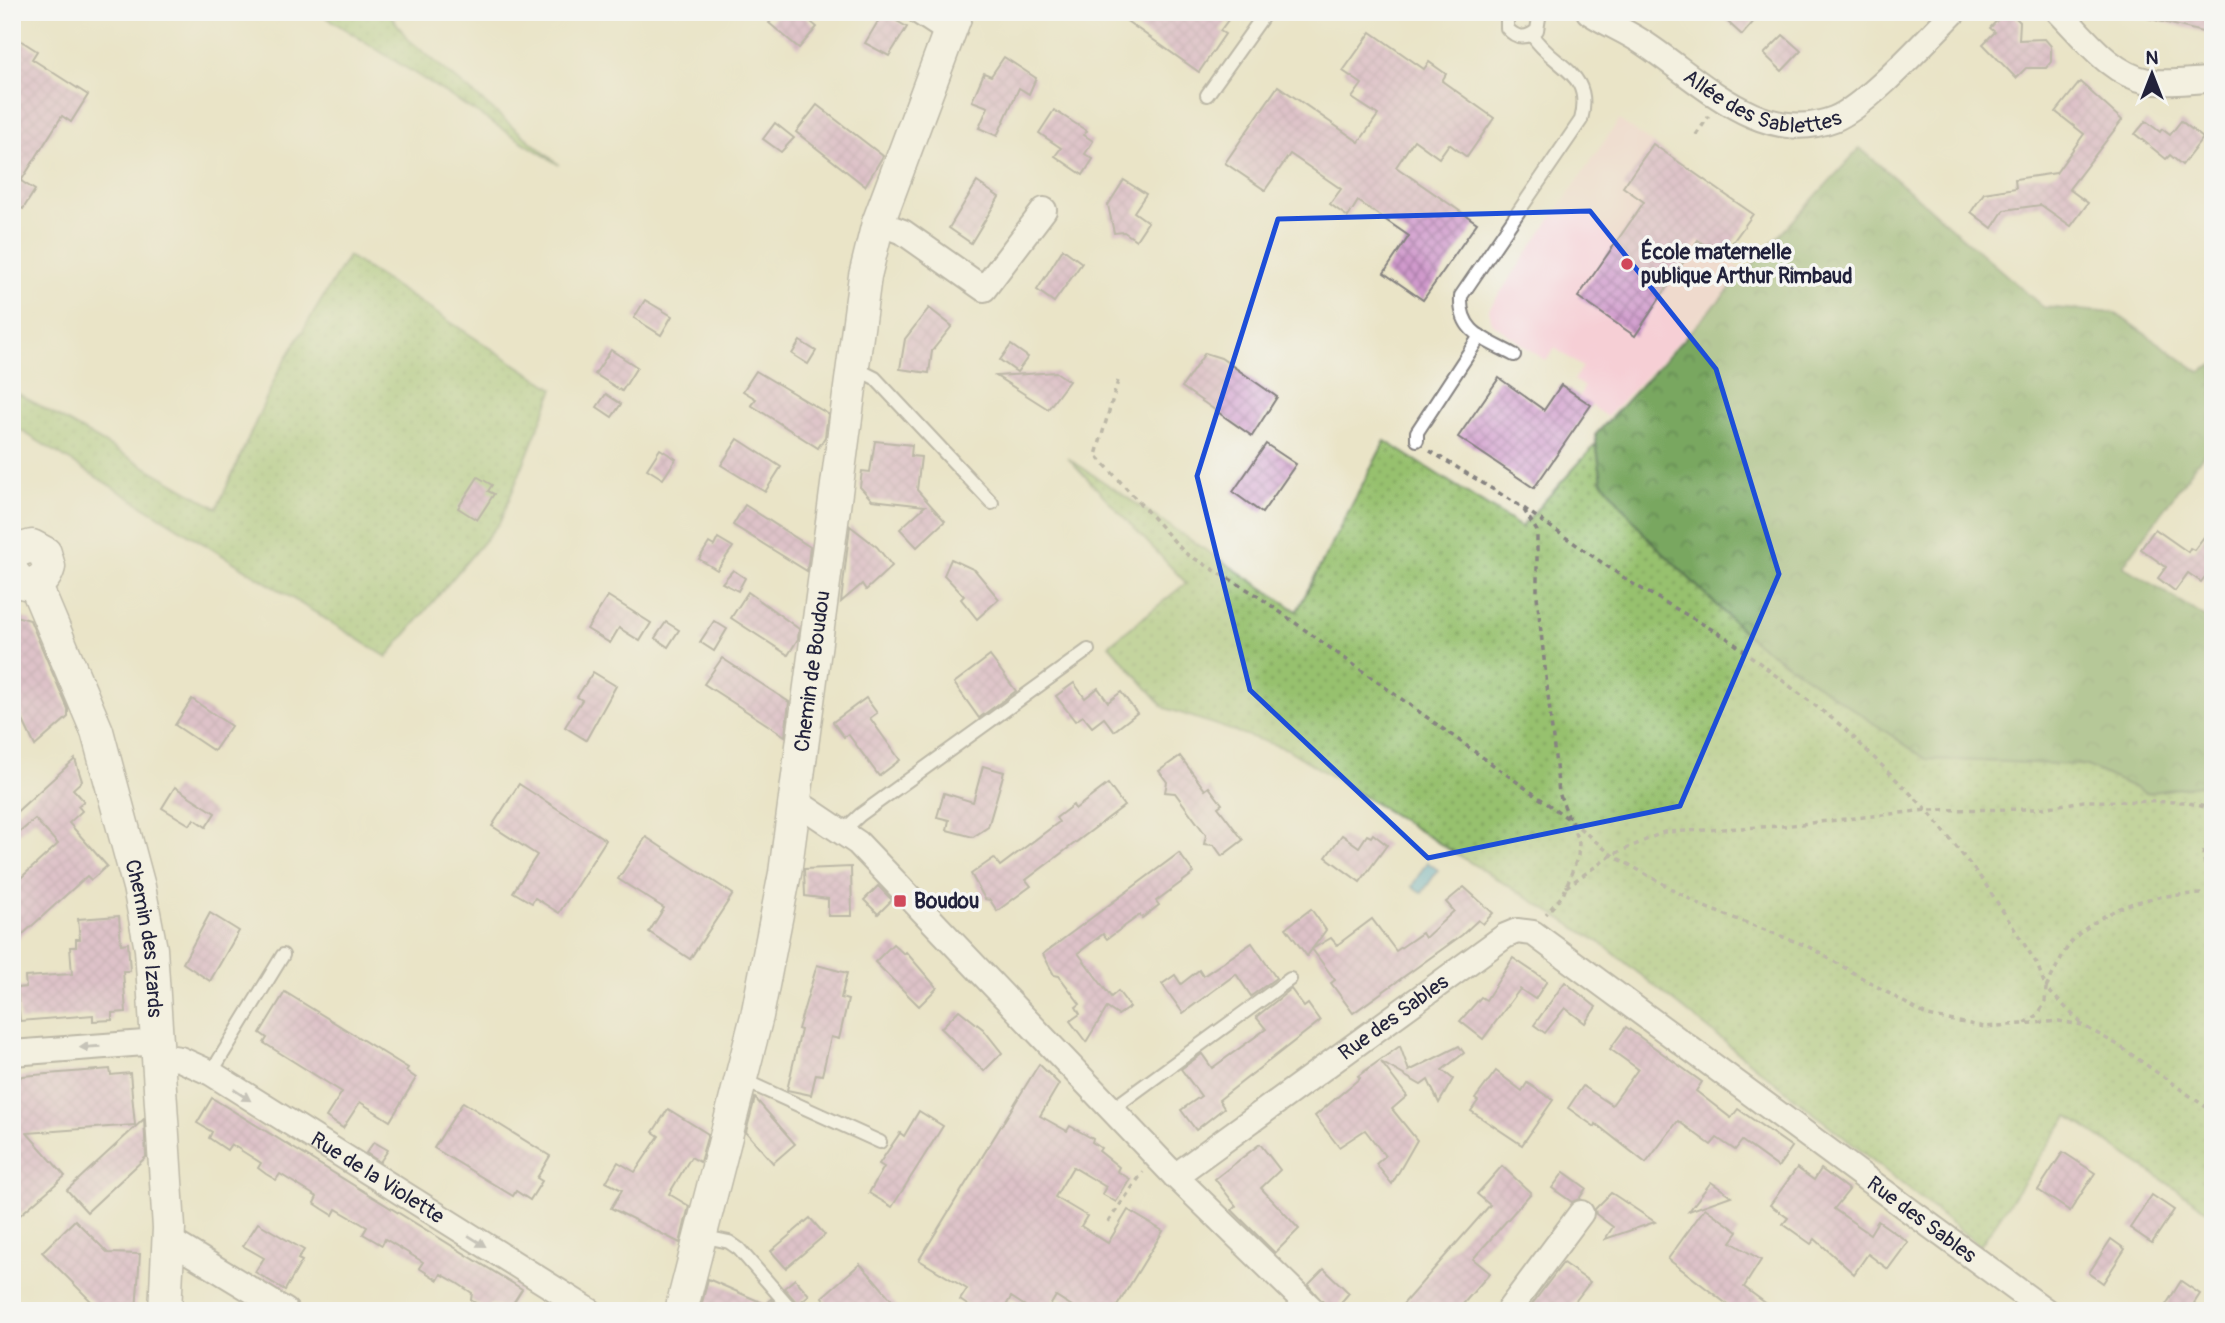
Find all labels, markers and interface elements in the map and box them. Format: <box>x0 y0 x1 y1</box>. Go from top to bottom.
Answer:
north arrow <box>2116 38 2186 108</box>
text: N <box>2146 46 2159 70</box>
street label: Allée des Sablettes <box>1678 64 1846 140</box>
place label: École maternelle publique Arthur Rimbaud <box>1641 238 1852 290</box>
marker: École maternelle publique Arthur Rimbaud <box>1619 256 1635 272</box>
street label: Chemin de Boudou <box>788 589 837 754</box>
street label: Chemin des Izards <box>118 857 168 1019</box>
place label: Boudou <box>914 888 979 915</box>
marker: Boudou <box>892 893 908 909</box>
street label: Rue des Sables <box>1333 968 1454 1067</box>
one-way arrow <box>79 1042 101 1053</box>
one-way arrow <box>232 1088 252 1101</box>
street label: Rue de la Violette <box>306 1126 450 1230</box>
street label: Rue des Sables <box>1861 1171 1982 1269</box>
one-way arrow <box>467 1234 486 1247</box>

